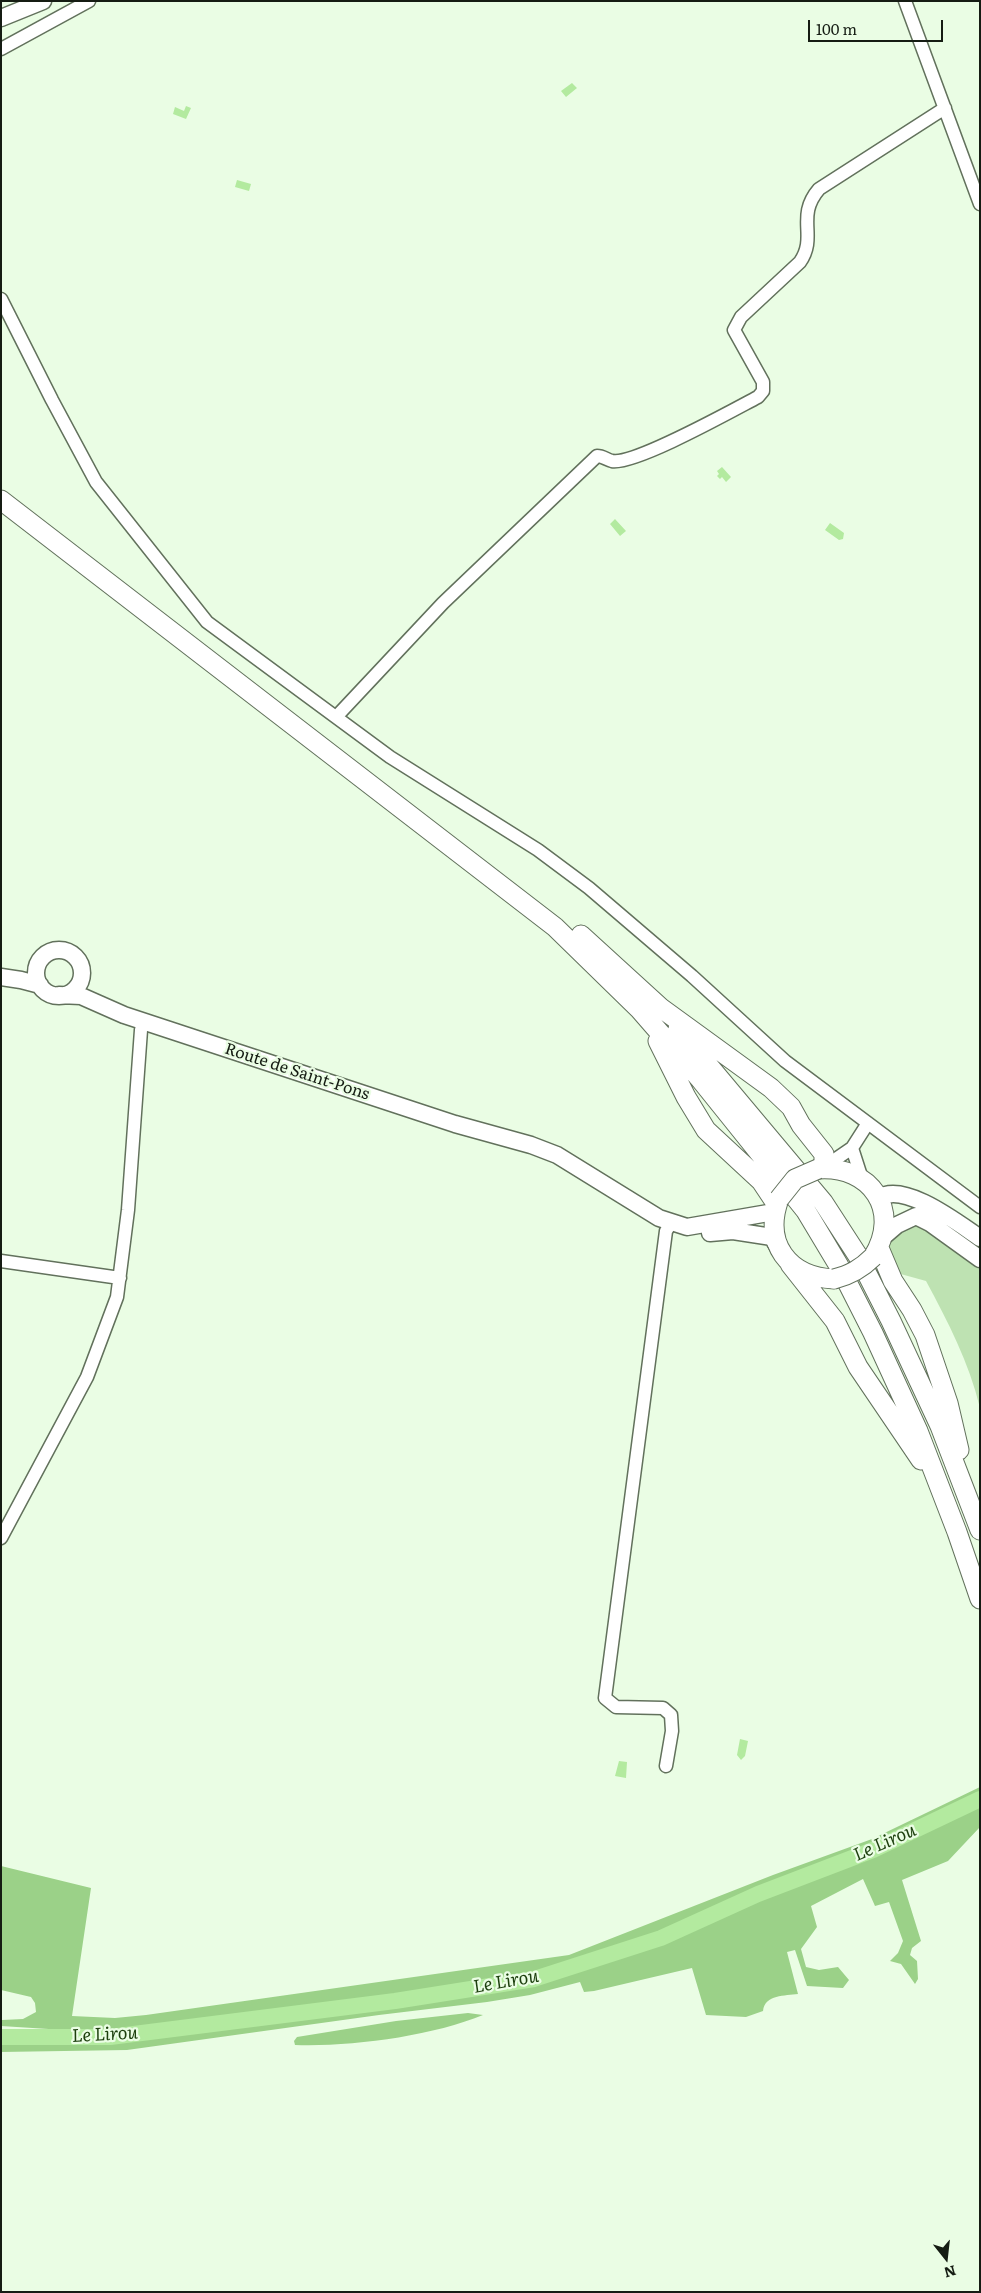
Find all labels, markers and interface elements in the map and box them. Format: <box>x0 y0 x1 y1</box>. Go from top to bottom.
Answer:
scale bar <box>811 10 946 42</box>
text: 100 m <box>816 17 857 40</box>
street label: Route de Saint-Pons <box>222 1040 372 1104</box>
water label: Le Lirou <box>850 1820 920 1866</box>
water label: Le Lirou <box>472 1966 540 1998</box>
water label: Le Lirou <box>71 2022 139 2048</box>
north arrow <box>921 2233 971 2283</box>
text: N <box>942 2261 959 2284</box>

